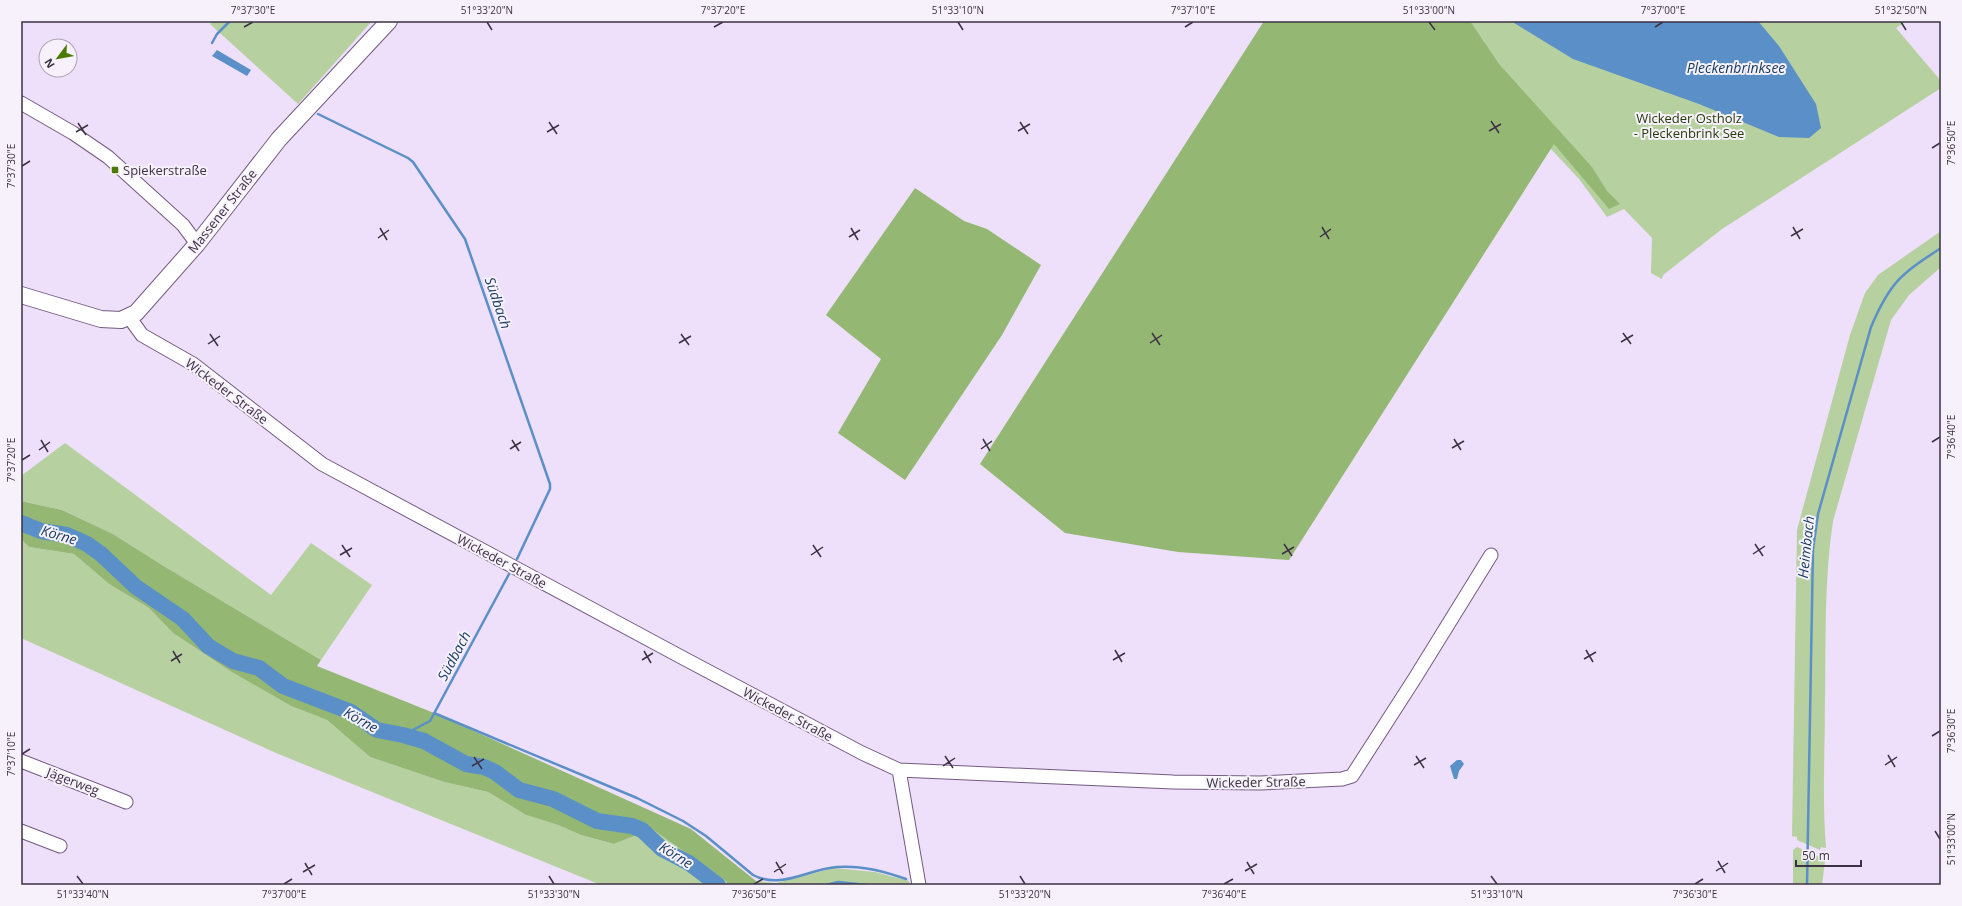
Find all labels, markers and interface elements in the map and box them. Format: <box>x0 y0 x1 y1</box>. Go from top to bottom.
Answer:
text: 7°37'30"E <box>231 3 275 17</box>
text: 51°33'20"N <box>461 3 513 17</box>
text: 7°37'20"E <box>701 3 745 17</box>
text: 51°33'10"N <box>932 3 984 17</box>
text: 7°37'10"E <box>1171 3 1215 17</box>
text: 51°33'00"N <box>1403 3 1455 17</box>
text: 7°37'00"E <box>1641 3 1685 17</box>
text: 51°32'50"N <box>1875 3 1927 17</box>
north arrow <box>38 38 78 78</box>
text: N <box>40 56 58 71</box>
water label: Pleckenbrinksee <box>1687 58 1785 77</box>
park label: Wickeder Ostholz - Pleckenbrink See <box>1634 109 1744 142</box>
text: 7°36'50"E <box>1944 121 1958 165</box>
text: 7°37'30"E <box>4 144 18 188</box>
place label: Spiekerstraße <box>123 161 207 179</box>
marker: Spiekerstraße <box>110 165 120 175</box>
street label: Massener Straße <box>183 165 261 257</box>
water label: Südbach <box>481 274 516 331</box>
street label: Wickeder Straße <box>182 354 272 428</box>
text: 7°36'40"E <box>1944 415 1958 459</box>
text: 7°37'20"E <box>4 438 18 482</box>
water label: Heimbach <box>1793 515 1818 579</box>
water label: Körne <box>39 520 79 549</box>
street label: Wickeder Straße <box>454 530 550 592</box>
water label: Südbach <box>433 628 475 684</box>
street label: Wickeder Straße <box>740 683 836 745</box>
water label: Körne <box>341 702 382 737</box>
text: 7°36'30"E <box>1944 709 1958 753</box>
text: 7°37'10"E <box>4 732 18 776</box>
street label: Jägerweg <box>42 762 102 799</box>
street label: Wickeder Straße <box>1206 772 1306 792</box>
text: 51°33'00"N <box>1944 813 1958 865</box>
water label: Körne <box>656 837 697 872</box>
scale bar <box>1796 842 1861 868</box>
text: 50 m <box>1802 847 1830 864</box>
text: 51°33'40"N <box>57 887 109 901</box>
text: 7°37'00"E <box>262 887 306 901</box>
text: 51°33'30"N <box>528 887 580 901</box>
text: 7°36'50"E <box>732 887 776 901</box>
text: 51°33'20"N <box>999 887 1051 901</box>
text: 7°36'40"E <box>1202 887 1246 901</box>
text: 51°33'10"N <box>1471 887 1523 901</box>
text: 7°36'30"E <box>1673 887 1717 901</box>

